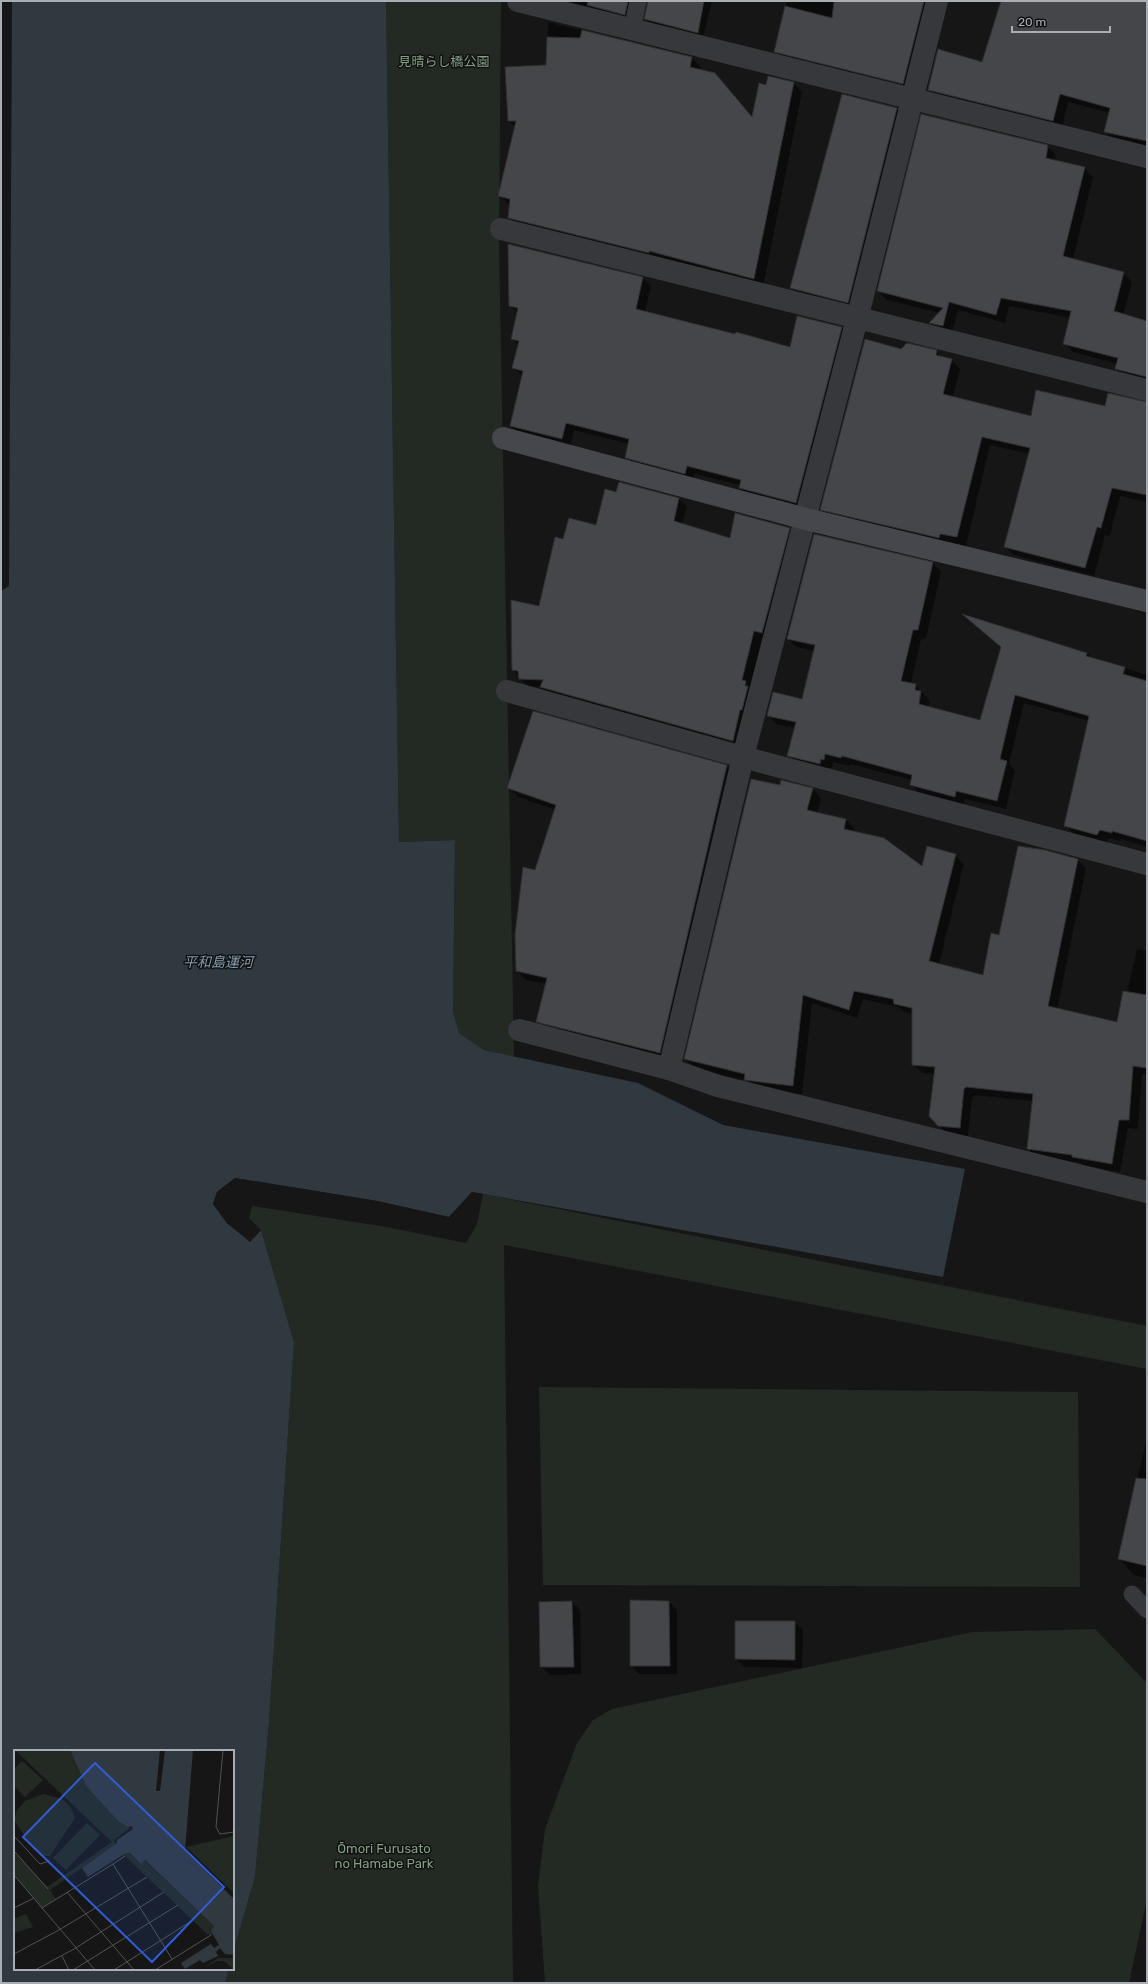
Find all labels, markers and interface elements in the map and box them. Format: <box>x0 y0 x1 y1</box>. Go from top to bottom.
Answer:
scale bar <box>1012 8 1110 34</box>
text: 20 m <box>1018 15 1046 29</box>
park label: 見晴らし橋公園 <box>398 54 490 69</box>
water label: 平和島運河 <box>183 954 256 971</box>
inset map <box>14 1750 234 1970</box>
park label: Ōmori Furusato no Hamabe Park <box>335 1841 434 1871</box>

